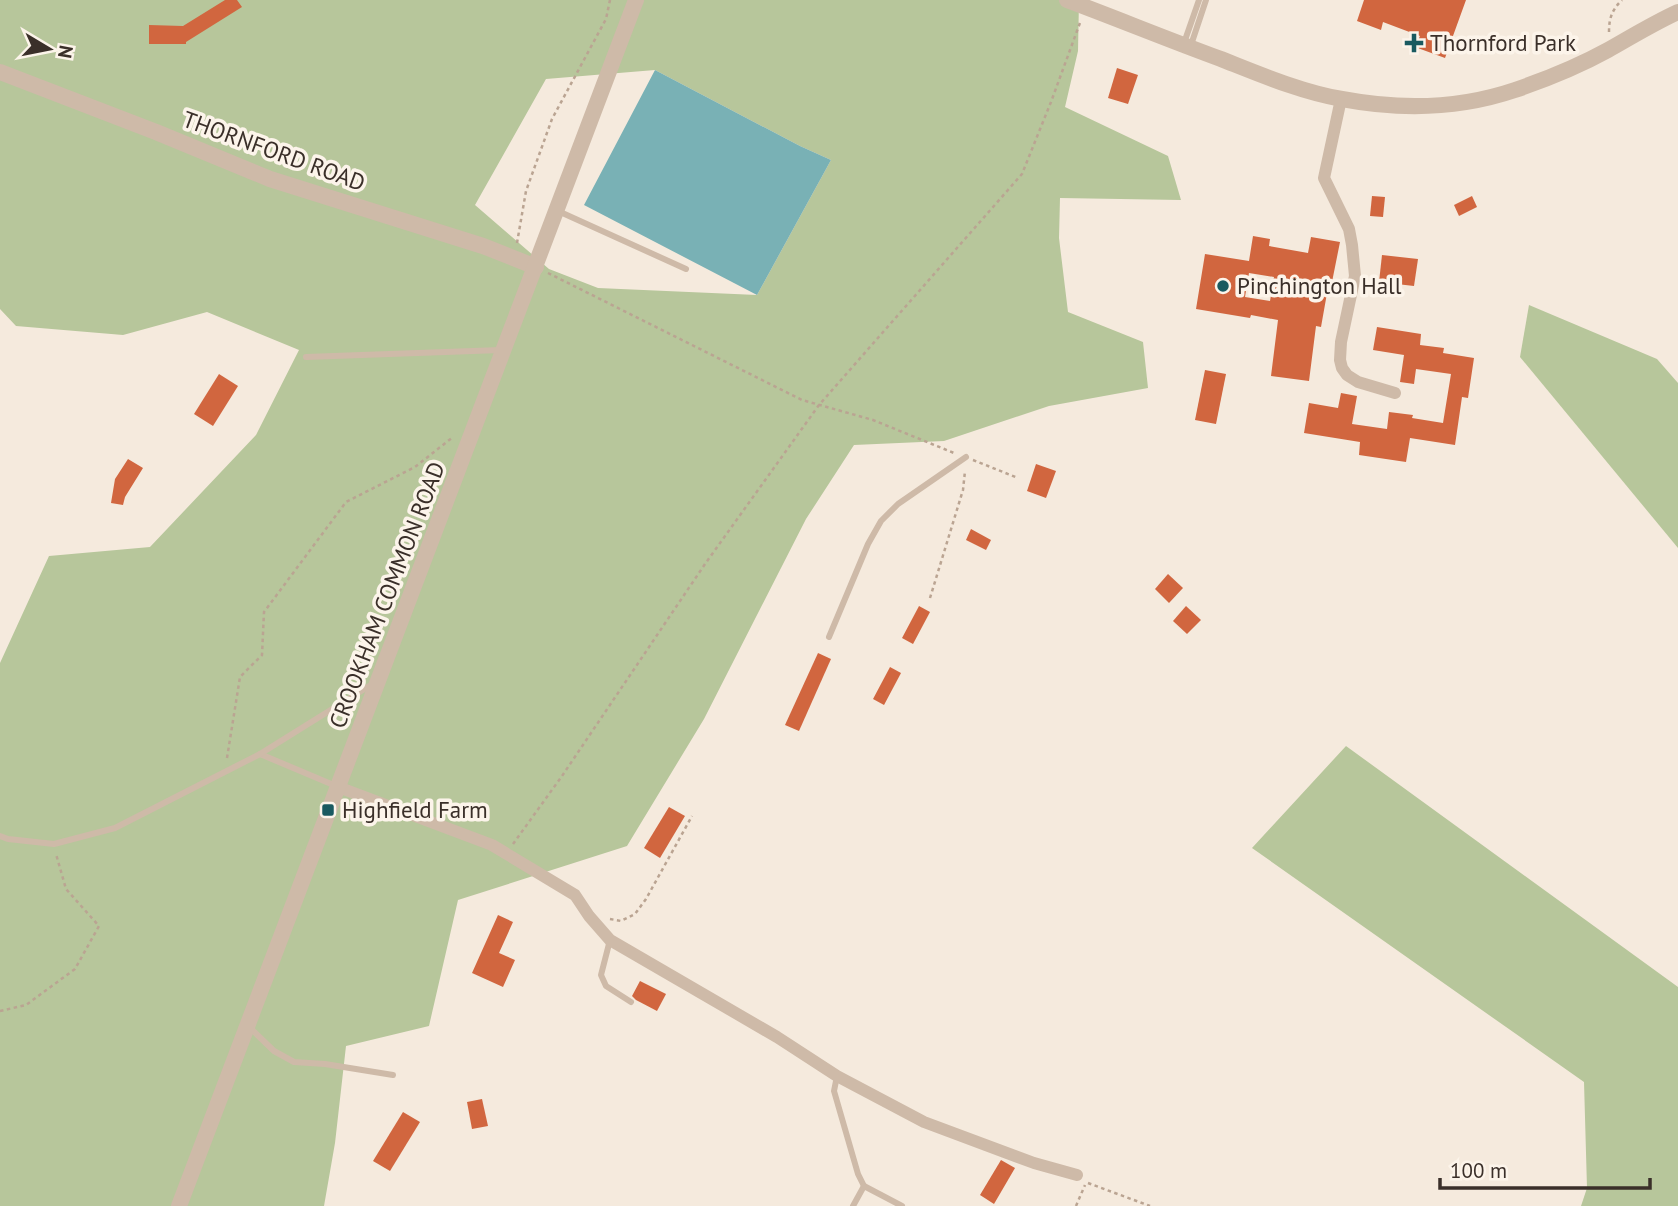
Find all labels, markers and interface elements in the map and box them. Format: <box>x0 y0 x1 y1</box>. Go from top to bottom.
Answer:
north arrow <box>14 14 84 84</box>
place label: Thornford Park <box>1430 28 1576 57</box>
marker: Thornford Park <box>1404 33 1424 53</box>
text: N <box>53 44 79 60</box>
street label: THORNFORD ROAD <box>179 104 369 197</box>
place label: Pinchington Hall <box>1237 271 1402 300</box>
marker: Pinchington Hall <box>1215 278 1231 294</box>
street label: CROOKHAM COMMON ROAD <box>322 458 451 732</box>
place label: Highfield Farm <box>342 795 488 824</box>
marker: Highfield Farm <box>320 802 336 818</box>
scale bar <box>1440 1146 1650 1190</box>
text: 100 m <box>1450 1157 1507 1184</box>

